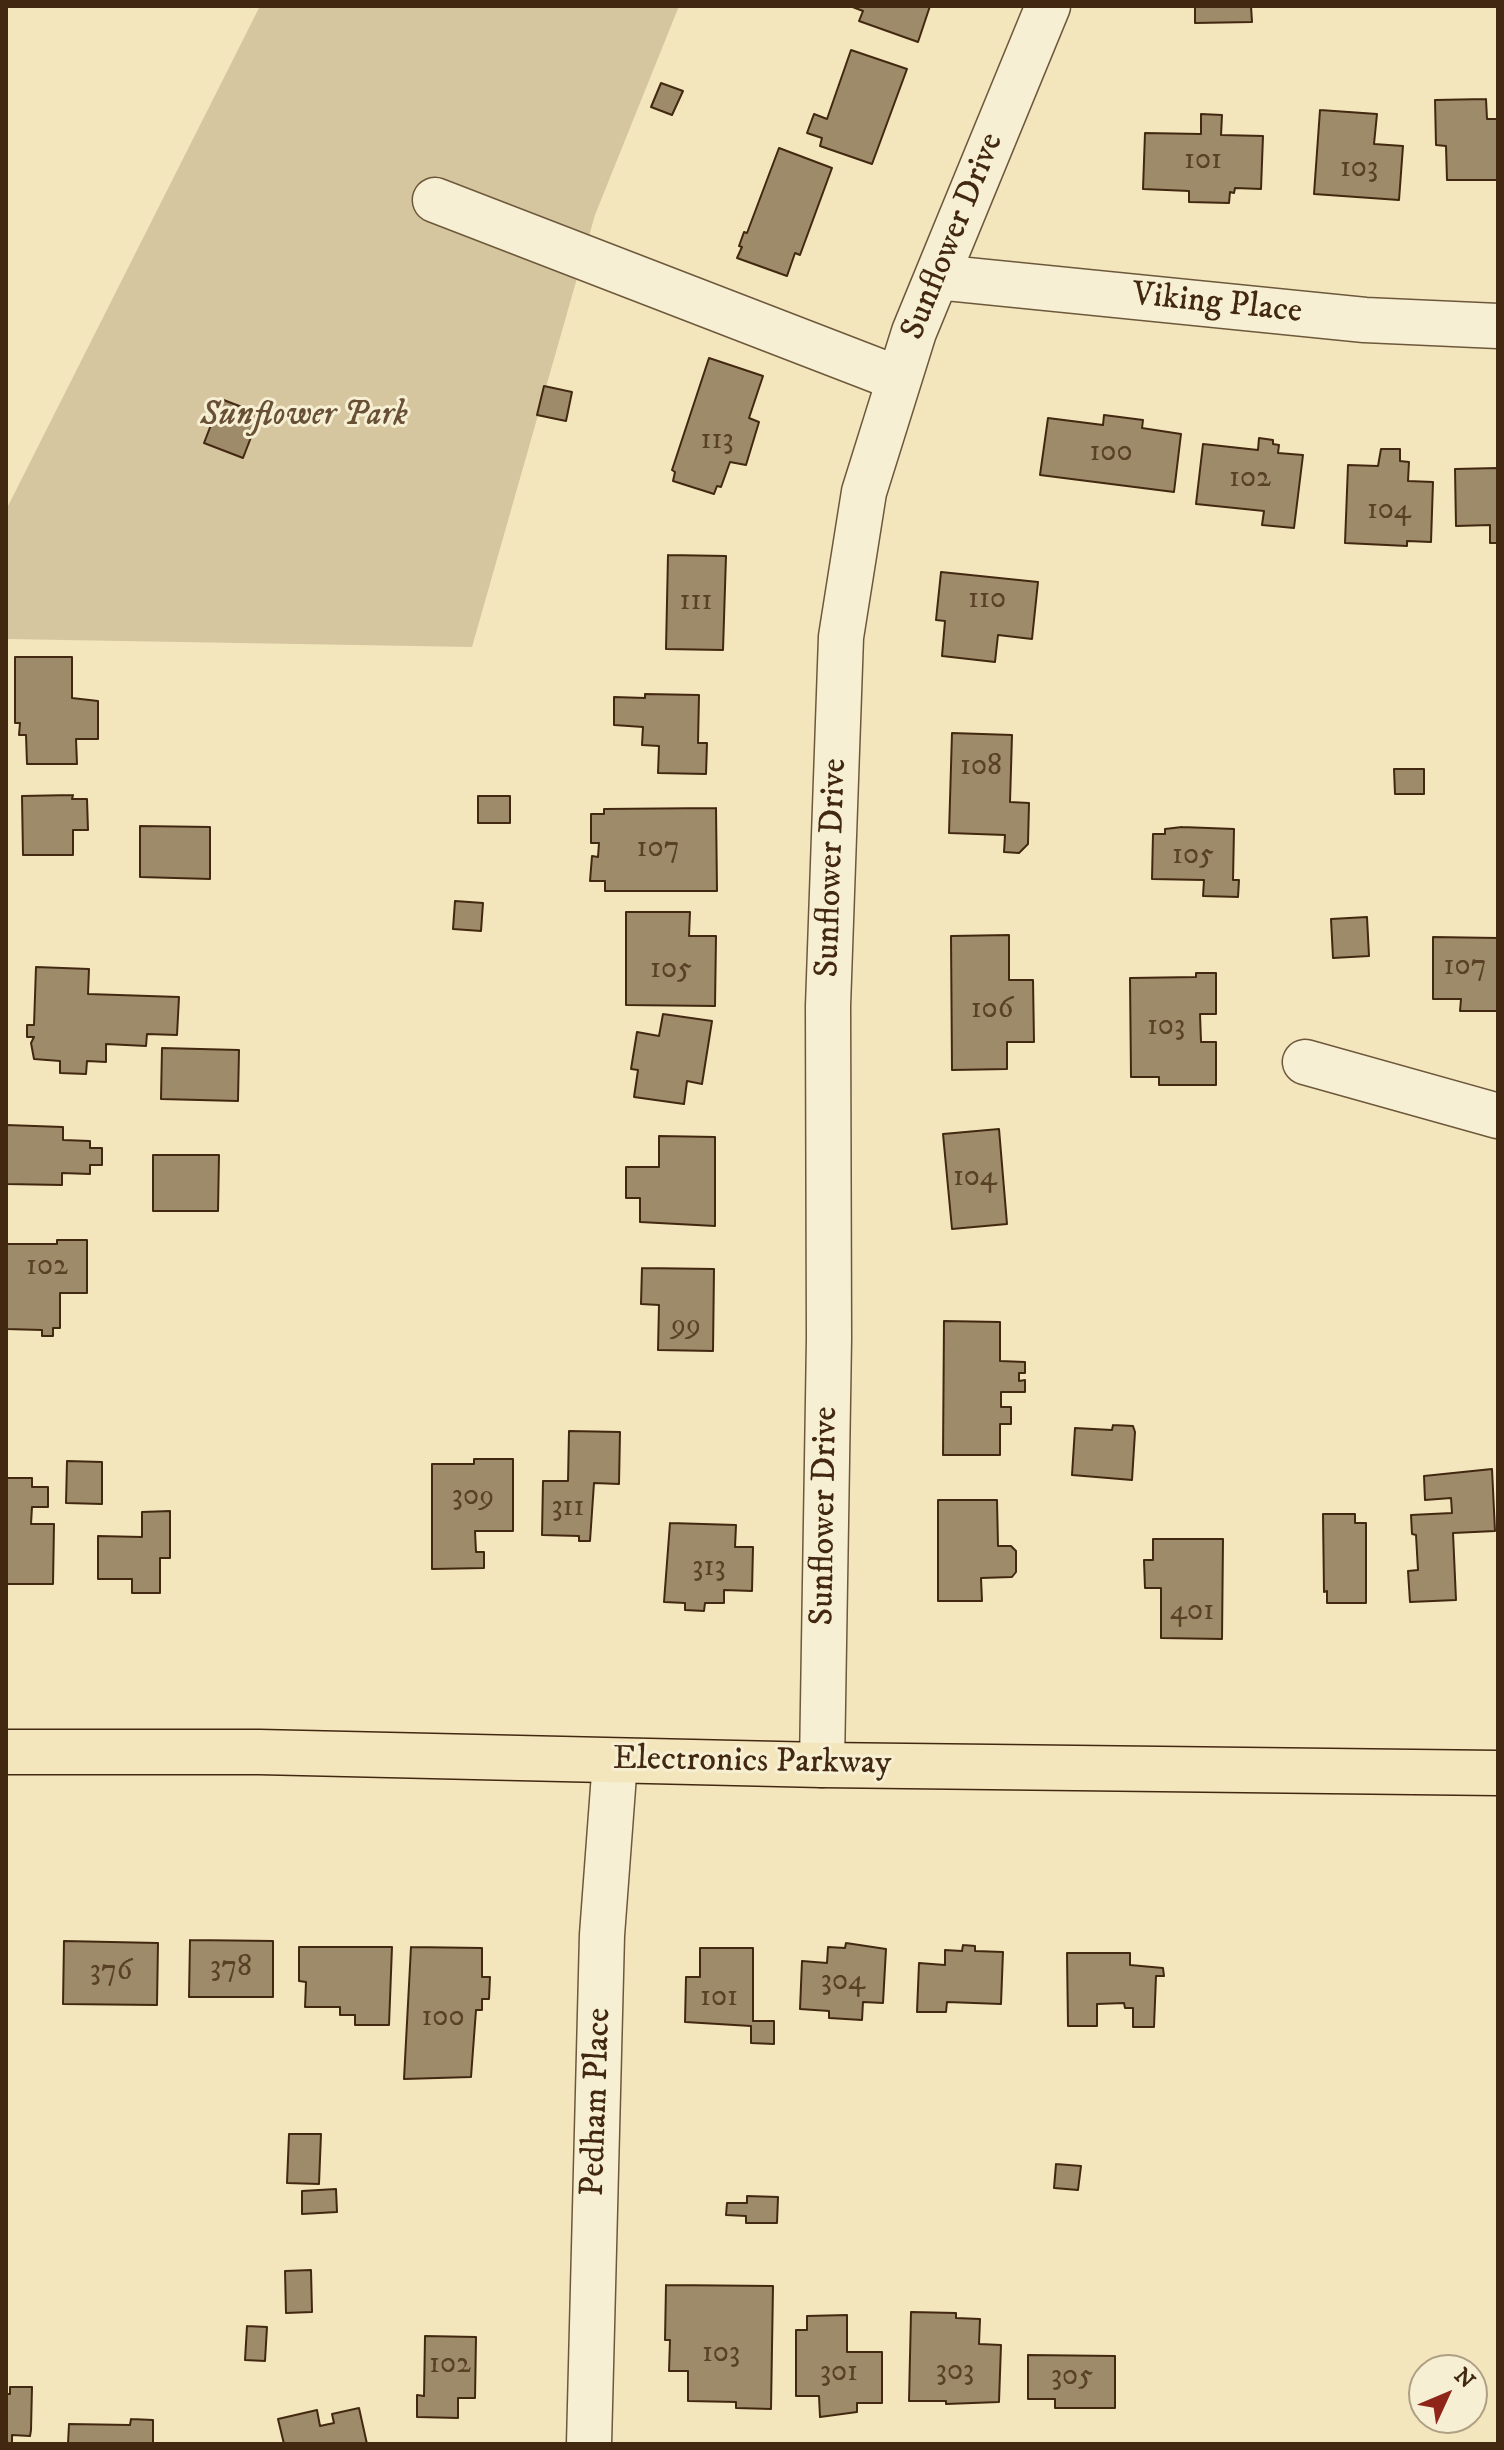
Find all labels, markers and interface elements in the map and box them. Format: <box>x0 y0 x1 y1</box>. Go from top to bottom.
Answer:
street label: Sunflower Drive <box>894 128 1014 346</box>
house number: 101 <box>1184 144 1222 180</box>
house number: 103 <box>1340 152 1378 188</box>
street label: Viking Place <box>1130 276 1304 334</box>
park label: Sunflower Park <box>200 397 408 437</box>
house number: 113 <box>700 424 734 460</box>
house number: 100 <box>1089 436 1133 472</box>
house number: 102 <box>1229 462 1271 498</box>
house number: 104 <box>1367 494 1411 530</box>
house number: 110 <box>968 583 1006 619</box>
house number: 111 <box>679 585 713 621</box>
house number: 108 <box>960 750 1002 786</box>
street label: Sunflower Drive <box>809 758 857 978</box>
house number: 107 <box>637 832 679 868</box>
house number: 105 <box>1172 839 1214 875</box>
house number: 107 <box>1444 950 1486 986</box>
house number: 105 <box>650 953 692 989</box>
house number: 106 <box>971 993 1013 1029</box>
house number: 103 <box>1147 1010 1185 1046</box>
house number: 104 <box>953 1161 997 1197</box>
house number: 102 <box>26 1250 68 1286</box>
house number: 99 <box>671 1309 701 1345</box>
street label: Sunflower Drive <box>804 1406 848 1626</box>
house number: 309 <box>452 1480 494 1516</box>
house number: 311 <box>551 1491 585 1527</box>
house number: 313 <box>692 1551 726 1587</box>
house number: 401 <box>1170 1595 1214 1631</box>
street label: Electronics Parkway <box>612 1740 892 1786</box>
house number: 378 <box>210 1951 252 1987</box>
house number: 376 <box>90 1955 132 1991</box>
house number: 304 <box>821 1965 865 2001</box>
house number: 101 <box>700 1981 738 2017</box>
house number: 100 <box>421 2001 465 2037</box>
street label: Pedham Place <box>574 2007 622 2197</box>
house number: 103 <box>702 2337 740 2373</box>
house number: 102 <box>429 2348 471 2384</box>
north arrow <box>1408 2354 1488 2434</box>
house number: 303 <box>936 2355 974 2391</box>
house number: 301 <box>820 2356 858 2392</box>
house number: 305 <box>1051 2360 1093 2396</box>
text: N <box>1448 2362 1480 2394</box>

